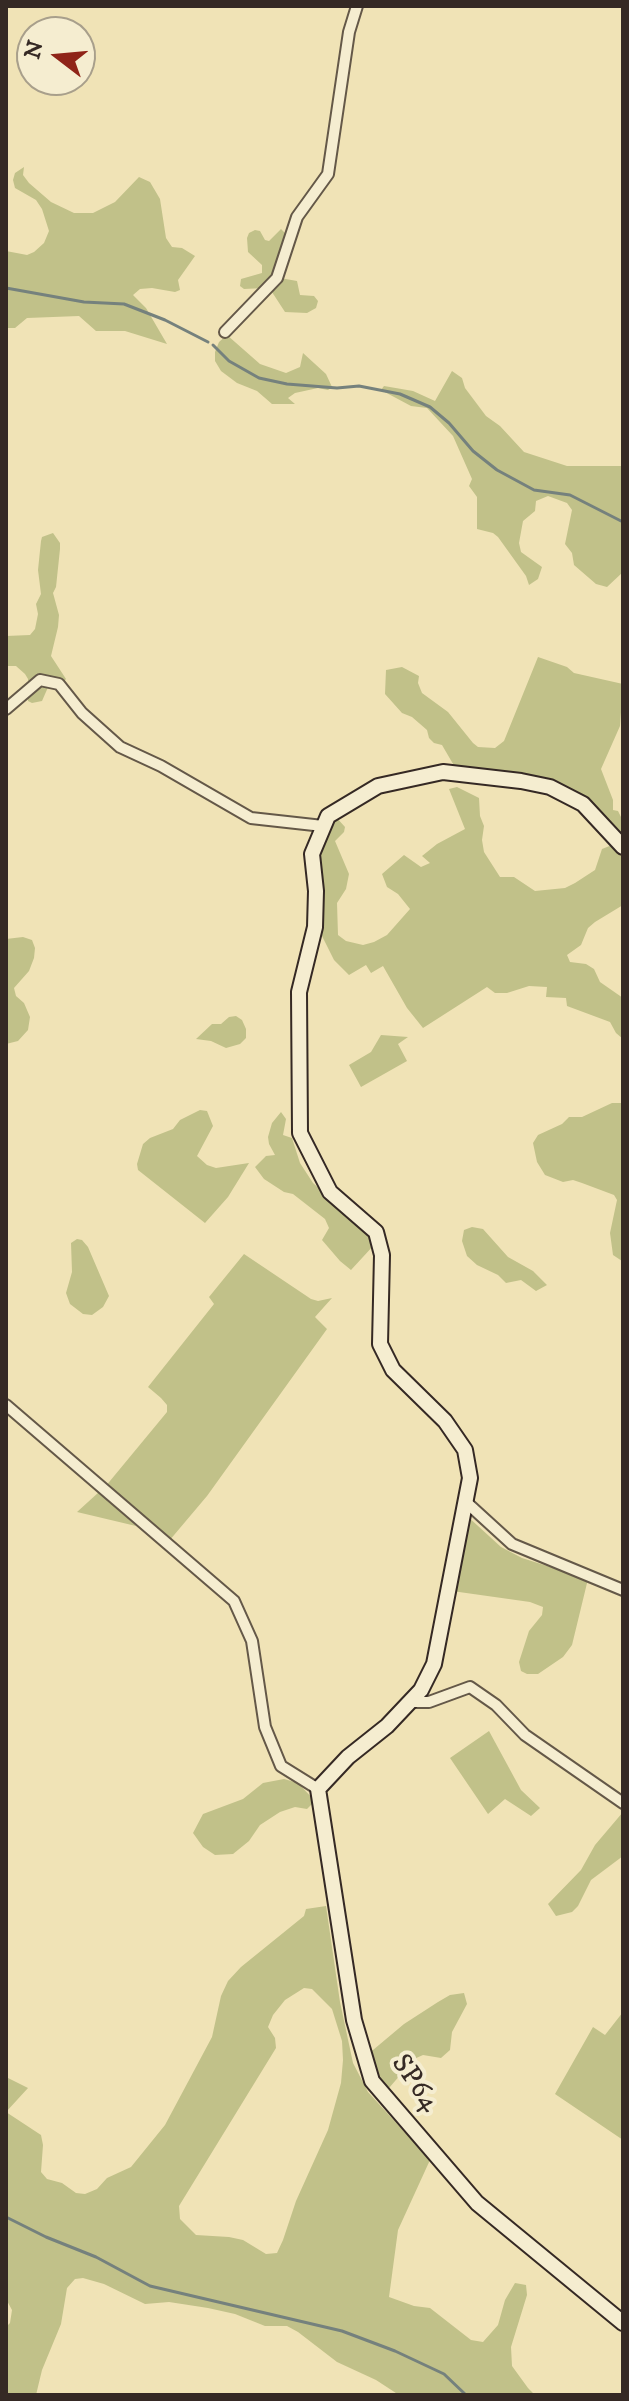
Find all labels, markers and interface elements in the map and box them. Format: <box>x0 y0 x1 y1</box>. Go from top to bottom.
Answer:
north arrow <box>16 16 96 96</box>
text: N <box>19 37 50 62</box>
street label: SP64 <box>383 2049 445 2119</box>

